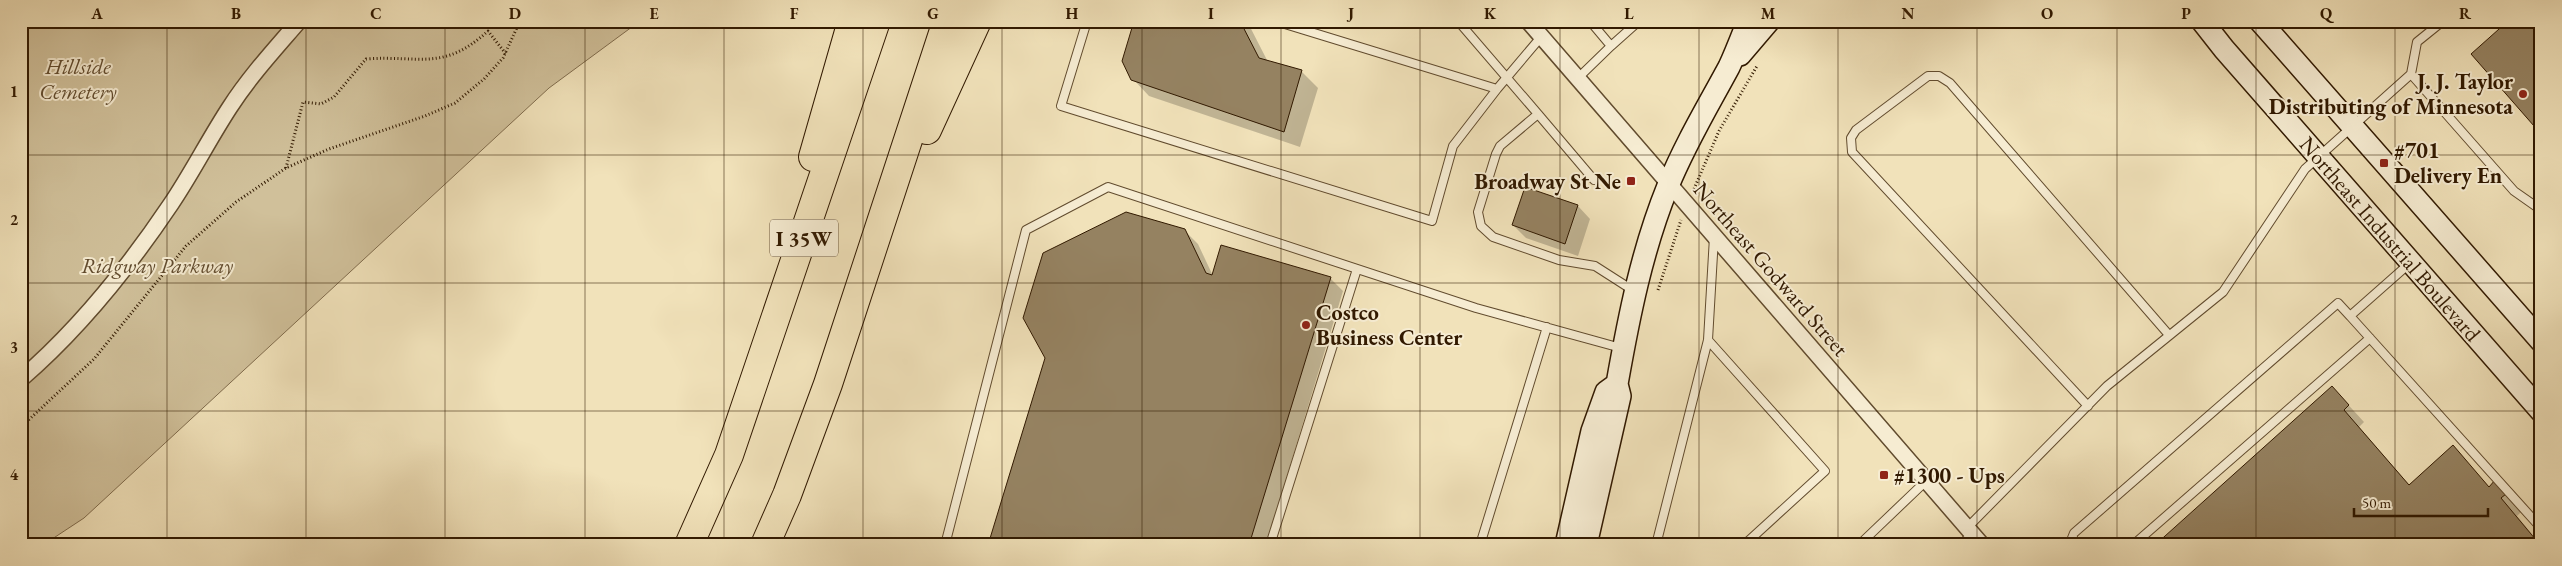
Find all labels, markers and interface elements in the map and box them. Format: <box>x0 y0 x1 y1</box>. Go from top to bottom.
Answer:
text: A <box>90 3 103 24</box>
text: B <box>231 3 241 24</box>
text: C <box>370 3 382 24</box>
text: D <box>509 3 521 24</box>
text: E <box>649 3 659 24</box>
text: F <box>790 3 799 24</box>
text: G <box>927 3 939 24</box>
text: H <box>1066 3 1079 24</box>
text: I <box>1208 3 1214 24</box>
text: J <box>1346 3 1354 24</box>
text: K <box>1484 3 1497 24</box>
text: L <box>1624 3 1634 24</box>
text: M <box>1761 3 1776 24</box>
text: N <box>1902 3 1915 24</box>
text: O <box>2041 3 2053 24</box>
text: P <box>2181 3 2191 24</box>
text: Q <box>2320 3 2335 24</box>
text: R <box>2459 3 2472 24</box>
park label: Hillside Cemetery <box>39 52 117 106</box>
place label: J. J. Taylor Distributing of Minnesota <box>2269 67 2514 121</box>
text: 1 <box>10 81 18 102</box>
marker: J. J. Taylor Distributing of Minnesota <box>2517 88 2529 100</box>
street label: Northeast Industrial Boulevard <box>2293 130 2488 348</box>
place label: #701 Delivery En <box>2394 136 2503 190</box>
marker: #701 Delivery En <box>2378 157 2390 169</box>
place label: Broadway St Ne <box>1474 167 1621 196</box>
marker: Broadway St Ne <box>1625 175 1637 187</box>
street label: Northeast Godward Street <box>1687 176 1855 363</box>
text: 2 <box>10 209 19 230</box>
road number: I 35W <box>770 220 838 256</box>
park label: Ridgway Parkway <box>81 251 233 280</box>
place label: Costco Business Center <box>1316 298 1463 352</box>
marker: Costco Business Center <box>1300 319 1312 331</box>
text: 3 <box>10 337 18 358</box>
place label: #1300 - Ups <box>1894 461 2005 490</box>
text: 4 <box>10 464 19 485</box>
marker: #1300 - Ups <box>1878 469 1890 481</box>
scale bar <box>2354 486 2488 518</box>
text: 50 m <box>2362 493 2391 512</box>

